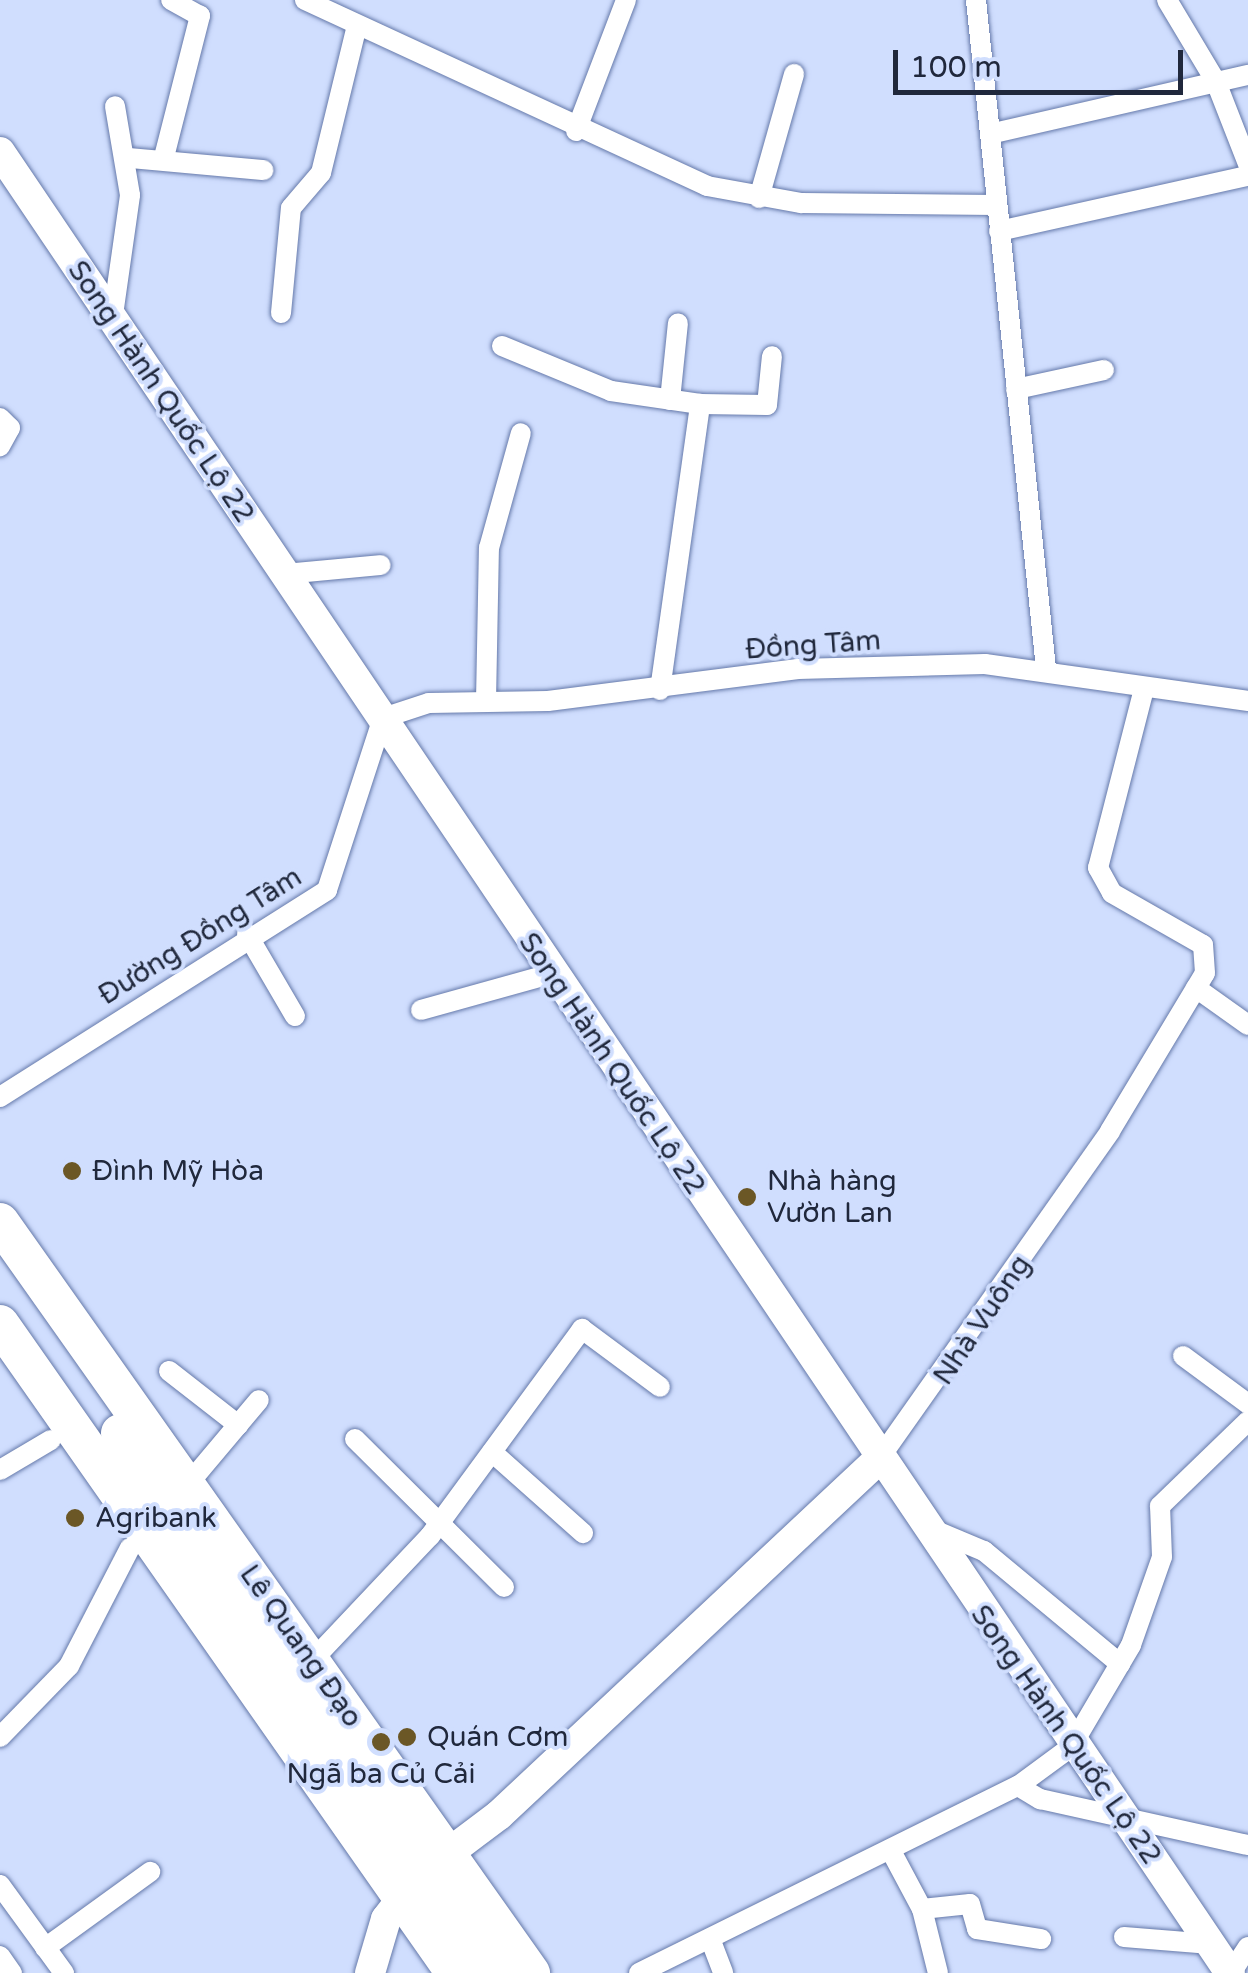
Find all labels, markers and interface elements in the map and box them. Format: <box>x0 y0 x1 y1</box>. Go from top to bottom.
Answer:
scale bar <box>898 30 1188 92</box>
text: 100 m <box>910 49 1002 86</box>
street label: Song Hành Quốc Lộ 22 <box>61 255 261 529</box>
street label: Đồng Tâm <box>744 624 882 666</box>
street label: Đường Đồng Tâm <box>92 860 308 1012</box>
street label: Song Hành Quốc Lộ 22 <box>512 927 712 1201</box>
place label: Đình Mỹ Hòa <box>92 1154 264 1188</box>
marker: Đình Mỹ Hòa <box>61 1160 83 1182</box>
place label: Nhà hàng Vườn Lan <box>767 1164 897 1230</box>
marker: Nhà hàng Vườn Lan <box>736 1186 758 1208</box>
street label: Nhà Vuông <box>926 1249 1038 1391</box>
place label: Agribank <box>95 1501 217 1535</box>
marker: Agribank <box>64 1507 86 1529</box>
street label: Lê Quang Đạo <box>233 1558 369 1734</box>
street label: Song Hành Quốc Lộ 22 <box>964 1599 1168 1871</box>
place label: Quán Cơm <box>427 1720 568 1754</box>
marker: Quán Cơm <box>396 1726 418 1748</box>
marker: Ngã ba Củ Cải <box>370 1731 392 1753</box>
place label: Ngã ba Củ Cải <box>286 1757 476 1791</box>

